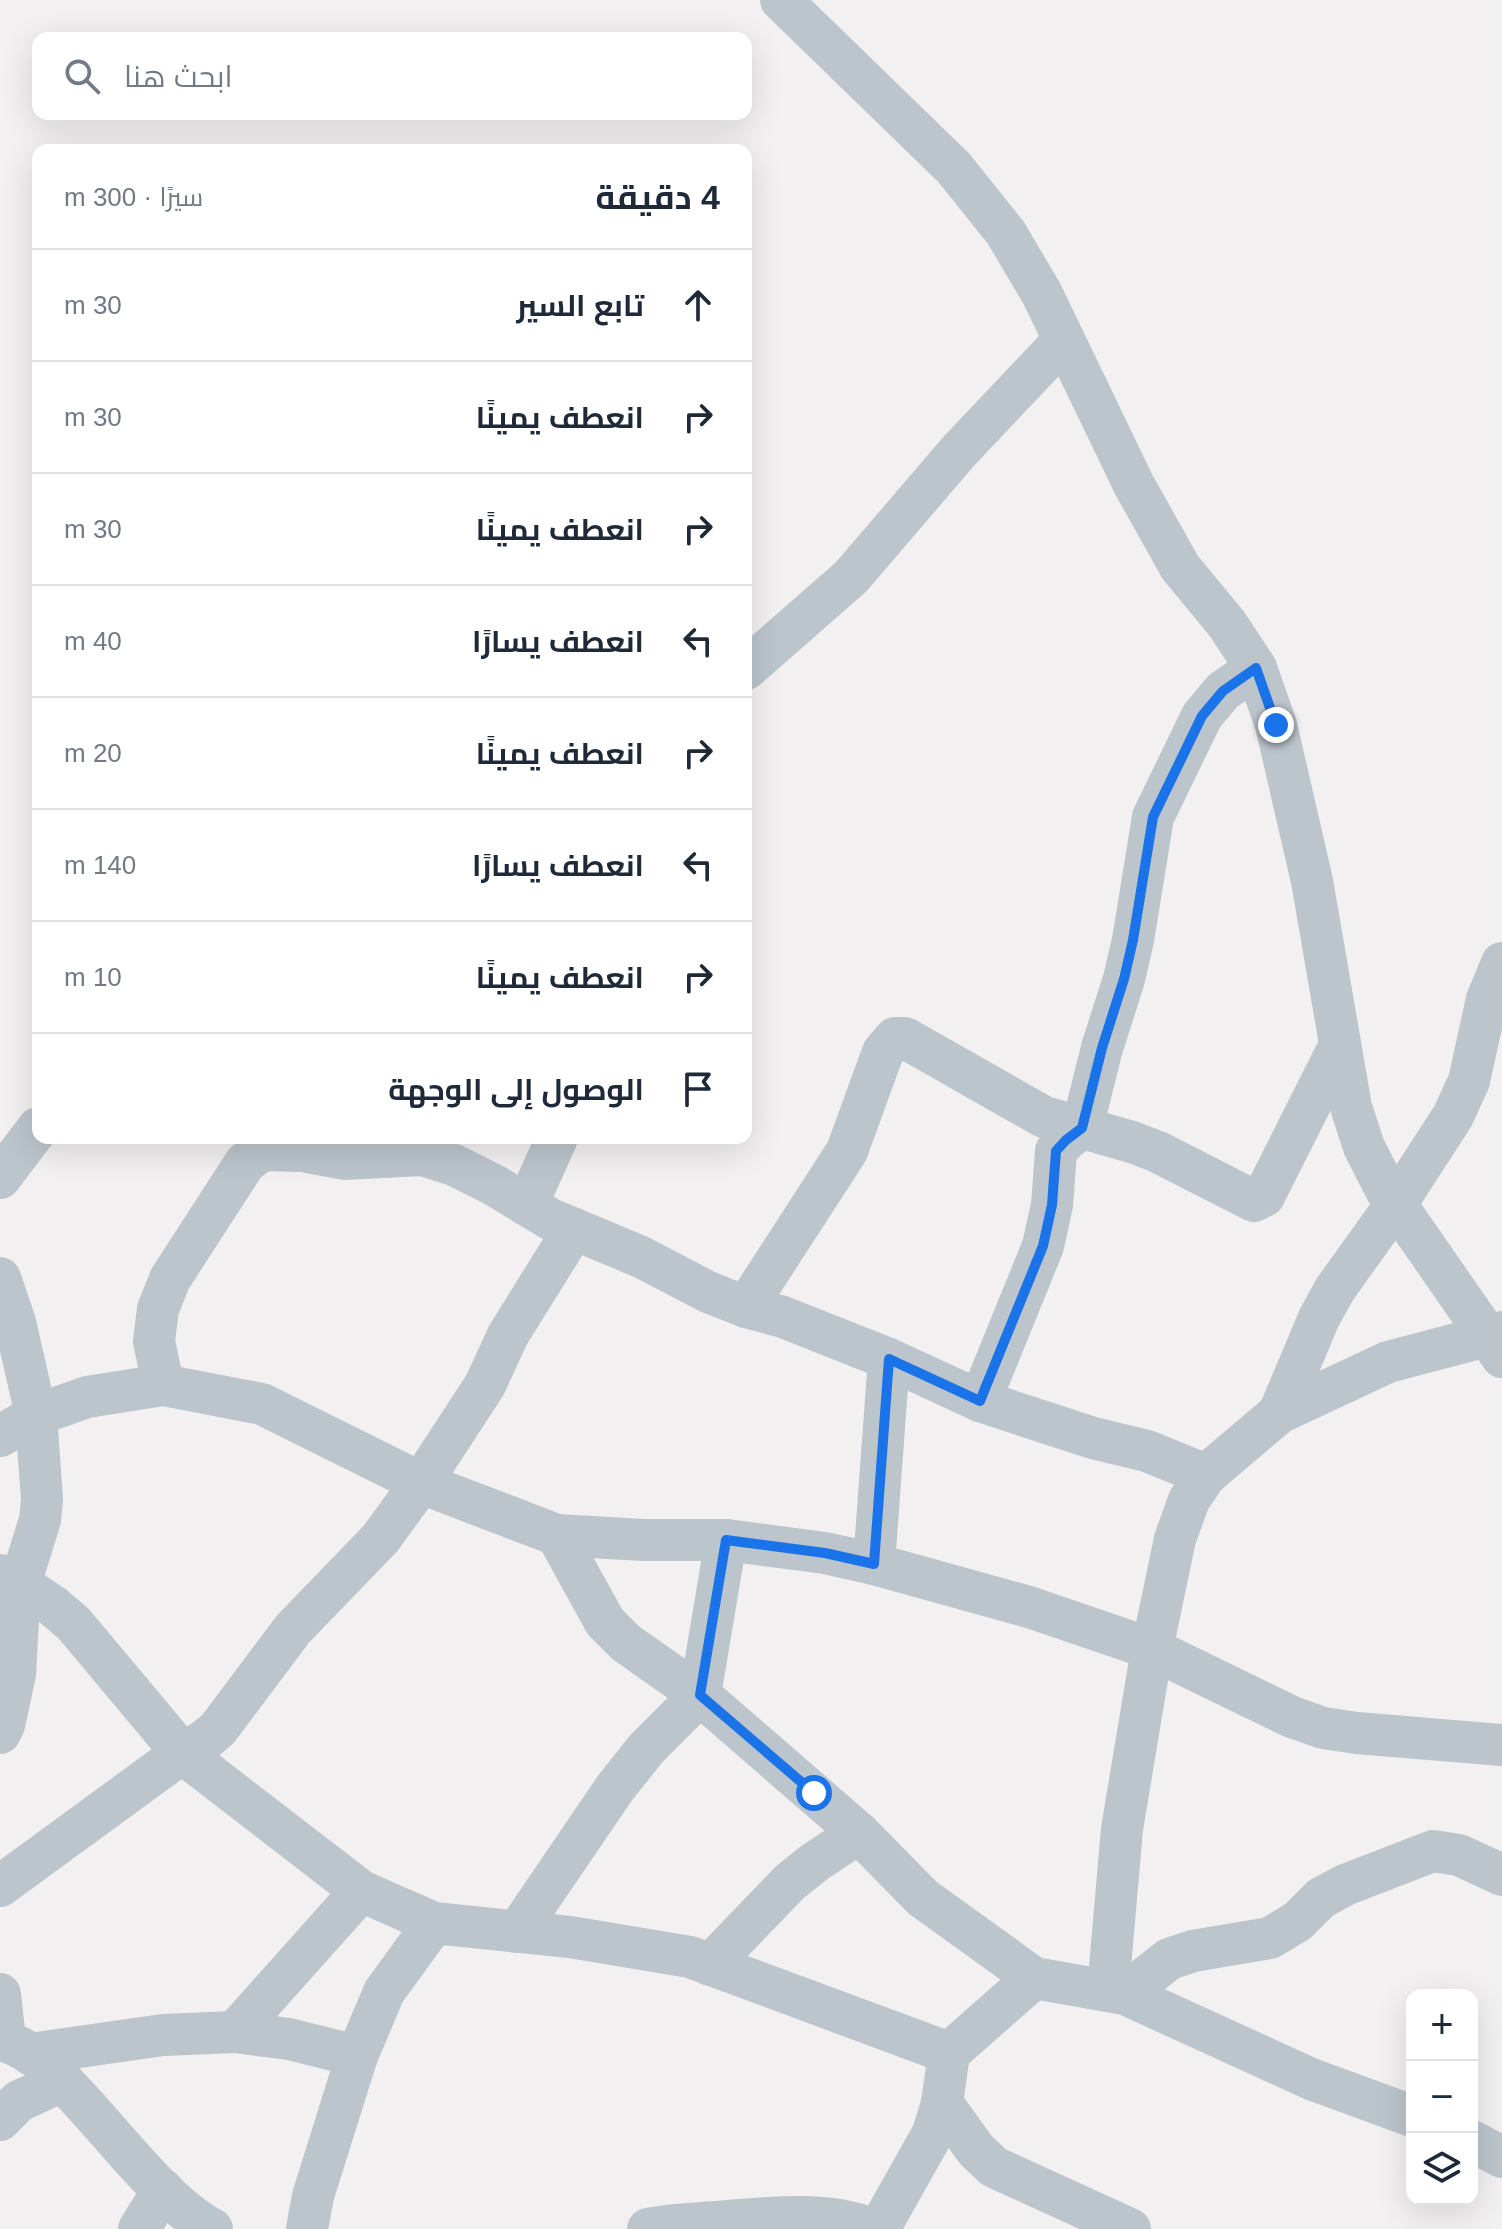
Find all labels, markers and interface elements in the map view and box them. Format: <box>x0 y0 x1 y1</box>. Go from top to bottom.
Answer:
search box <box>32 32 752 120</box>
icon: search <box>60 54 104 98</box>
text: ابحث هنا <box>124 60 233 93</box>
text: 4 دقيقة <box>596 178 720 216</box>
text: سيرًا · 300 m <box>64 182 203 212</box>
icon: ahead <box>676 283 720 327</box>
text: تابع السير <box>516 289 644 322</box>
text: 30 m <box>64 290 122 320</box>
icon: right <box>676 395 720 439</box>
text: انعطف يمينًا <box>476 401 644 434</box>
text: 30 m <box>64 402 122 432</box>
icon: right <box>676 507 720 551</box>
text: انعطف يمينًا <box>476 513 644 546</box>
text: 30 m <box>64 514 122 544</box>
icon: left <box>676 619 720 663</box>
text: انعطف يسارًا <box>472 625 644 658</box>
text: 40 m <box>64 626 122 656</box>
route end <box>1258 707 1294 743</box>
icon: right <box>676 731 720 775</box>
text: انعطف يمينًا <box>476 737 644 770</box>
text: 20 m <box>64 738 122 768</box>
icon: left <box>676 843 720 887</box>
text: انعطف يسارًا <box>472 849 644 882</box>
text: 140 m <box>64 850 136 880</box>
icon: right <box>676 955 720 999</box>
text: انعطف يمينًا <box>476 961 644 994</box>
text: 10 m <box>64 962 122 992</box>
icon: arrive <box>676 1067 720 1111</box>
text: الوصول إلى الوجهة <box>388 1073 644 1106</box>
route start <box>796 1775 832 1811</box>
map controls <box>1406 1989 1478 2205</box>
button: + <box>1406 1989 1478 2061</box>
button: − <box>1406 2061 1478 2133</box>
button: layers <box>1406 2133 1478 2205</box>

